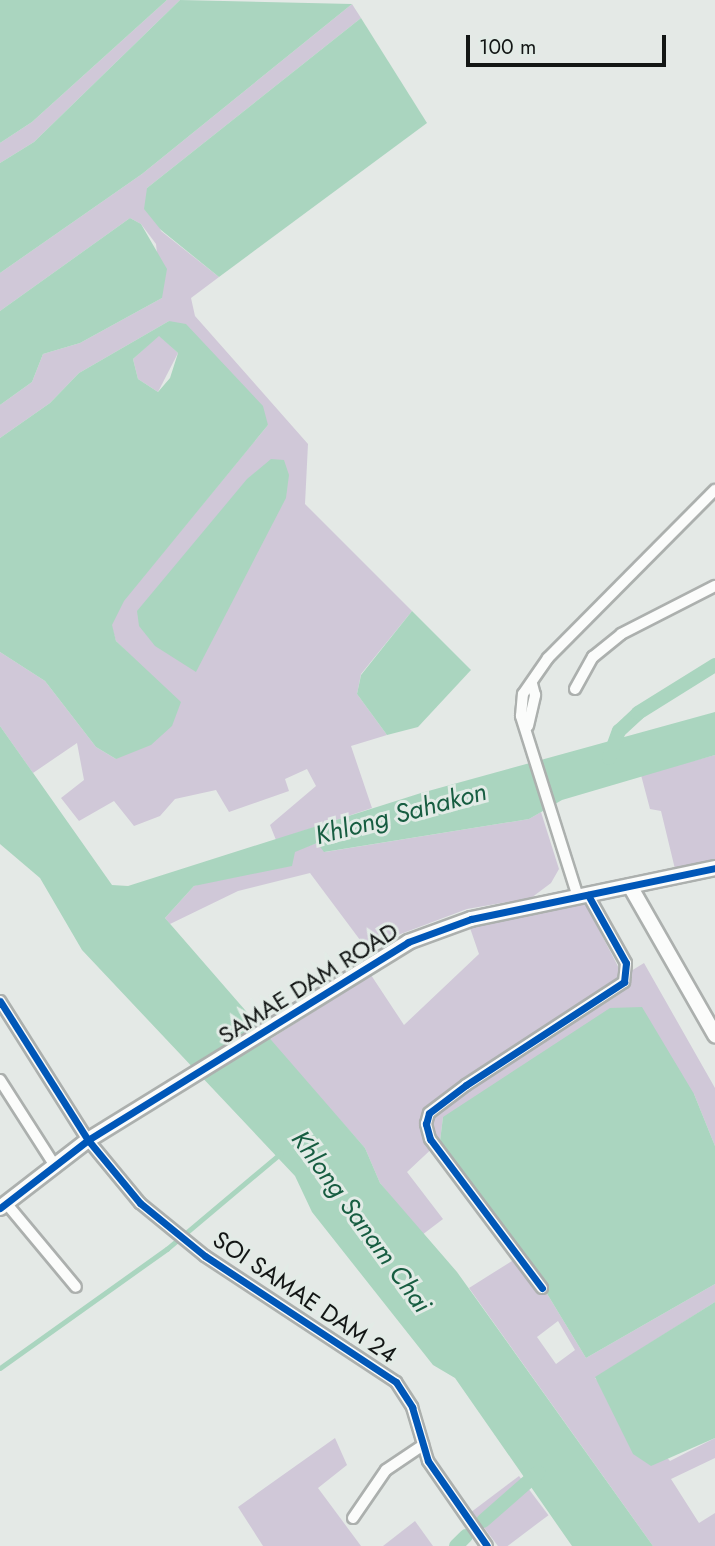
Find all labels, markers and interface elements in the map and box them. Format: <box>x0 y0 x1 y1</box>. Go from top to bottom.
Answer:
scale bar <box>470 21 670 65</box>
text: 100 m <box>479 32 536 62</box>
water label: Khlong Sahakon <box>312 776 490 852</box>
street label: SAMAE DAM ROAD <box>213 916 403 1050</box>
water label: Khlong Sanam Chai <box>285 1125 437 1319</box>
street label: SOI SAMAE DAM 24 <box>208 1225 402 1369</box>

